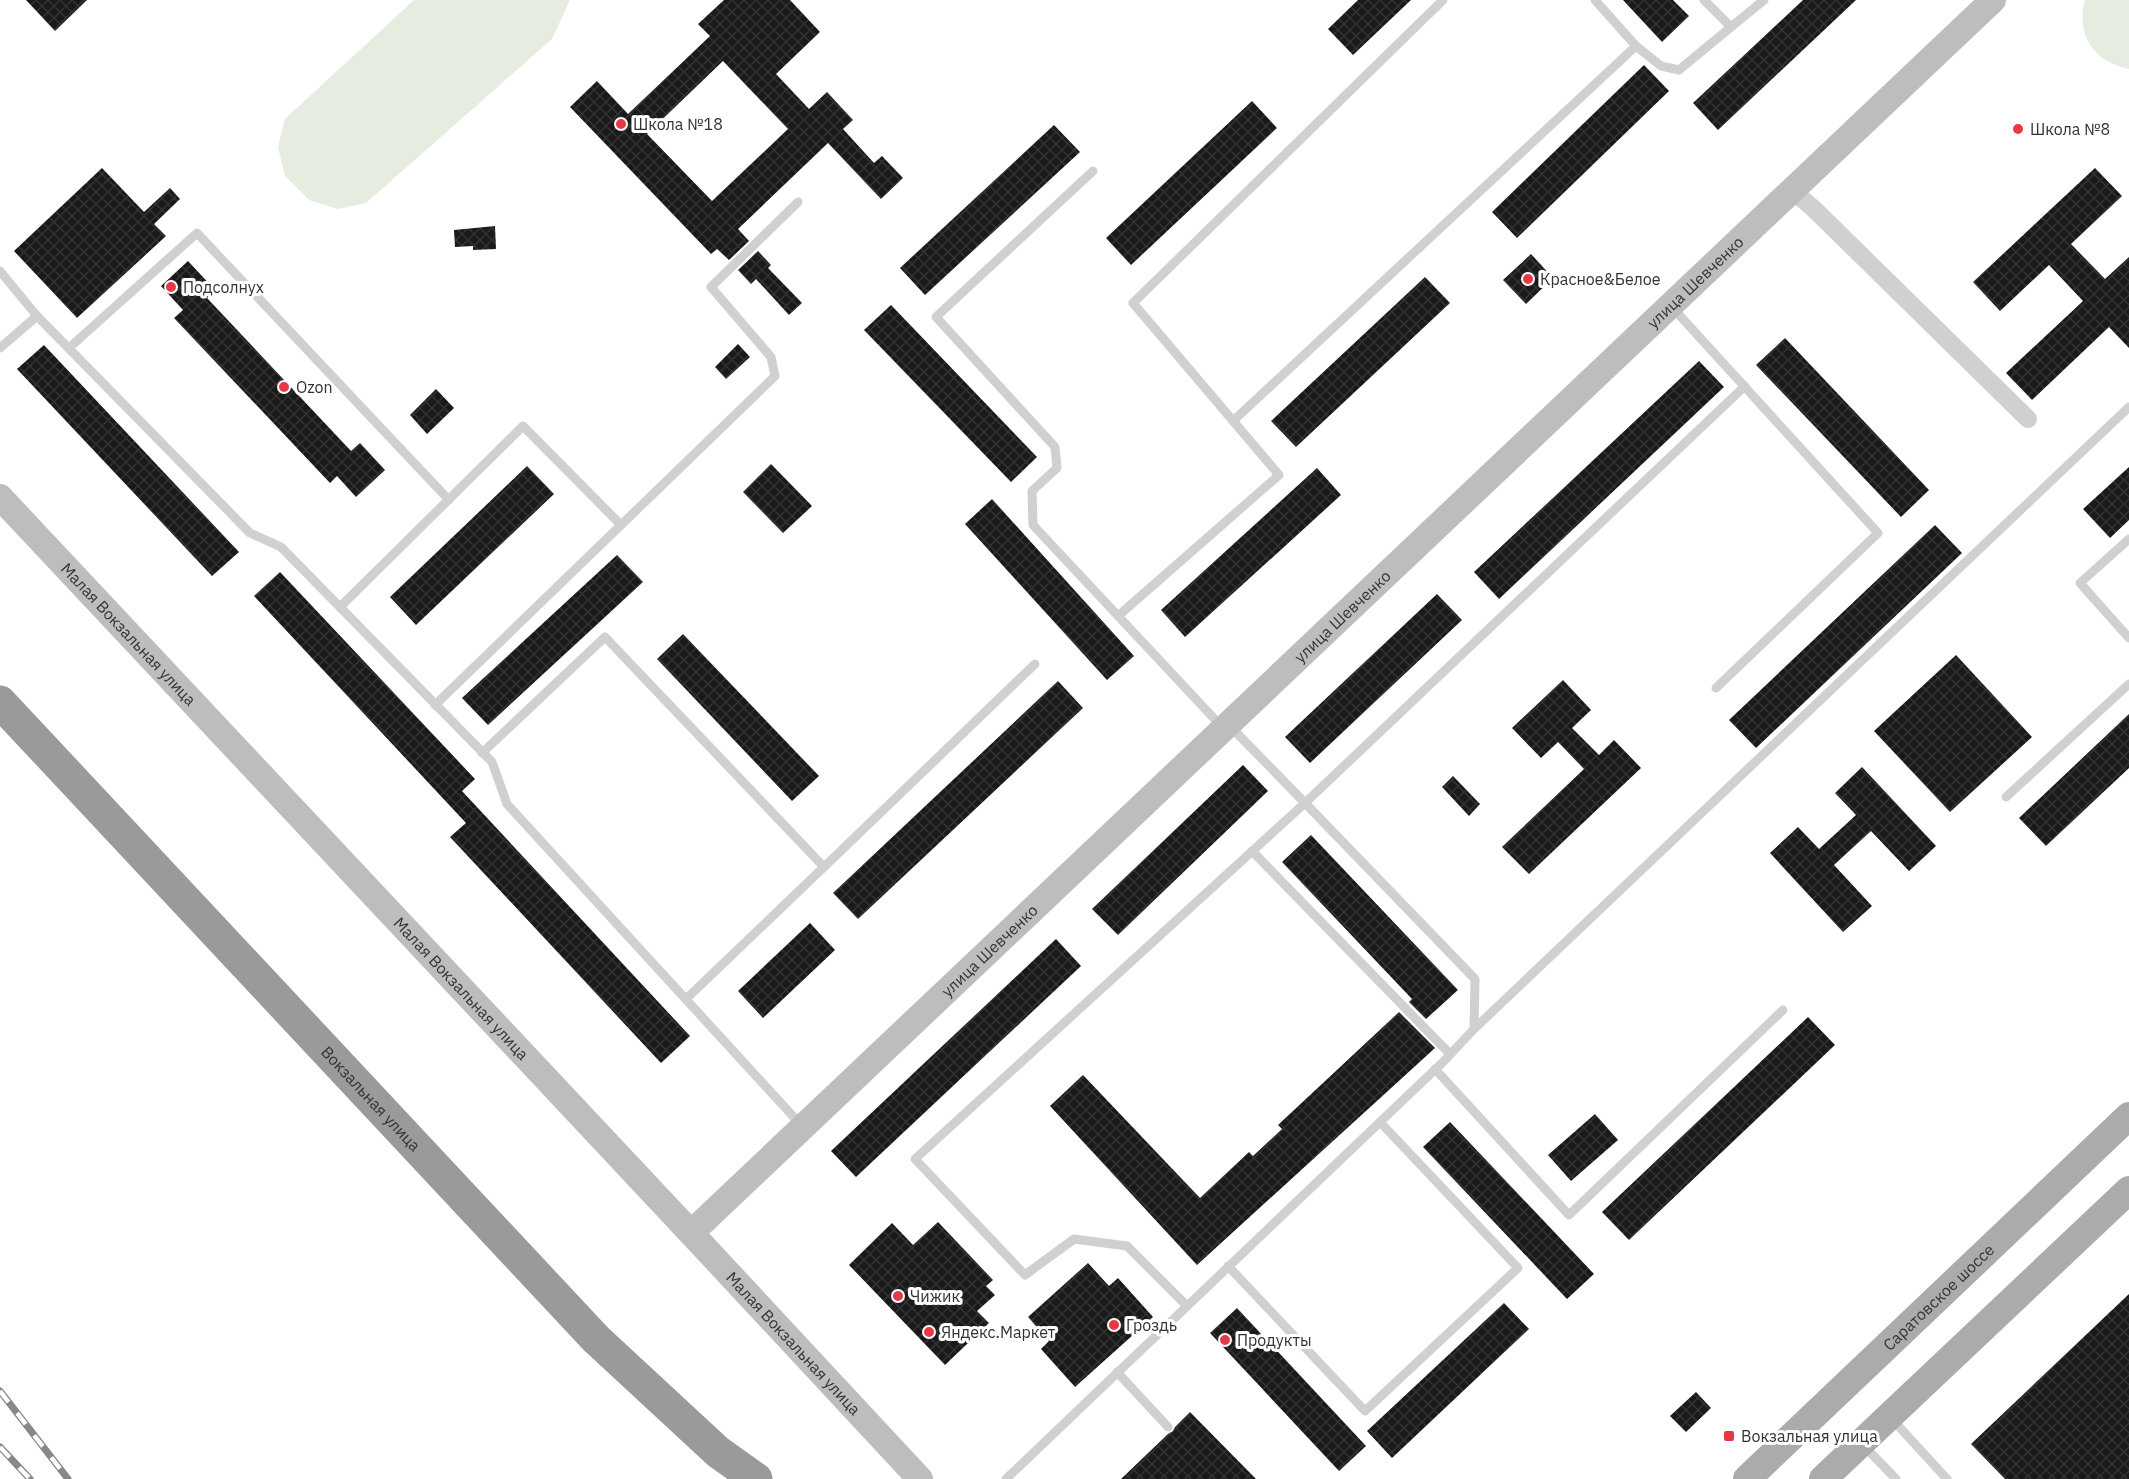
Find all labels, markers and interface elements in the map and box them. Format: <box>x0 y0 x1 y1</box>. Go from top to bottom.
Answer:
place label: Школа №18 <box>633 114 723 134</box>
marker: Школа №18 <box>614 117 628 131</box>
place label: Школа №8 <box>2030 119 2110 139</box>
marker: Школа №8 <box>2011 122 2025 136</box>
street label: улица Шевченко <box>1643 232 1748 332</box>
place label: Красное&Белое <box>1540 269 1661 289</box>
marker: Красное&Белое <box>1521 272 1535 286</box>
place label: Подсолнух <box>183 277 264 297</box>
marker: Подсолнух <box>164 280 178 294</box>
place label: Ozon <box>296 377 333 397</box>
marker: Ozon <box>277 380 291 394</box>
street label: Малая Вокзальная улица <box>57 559 201 710</box>
street label: улица Шевченко <box>1290 566 1395 667</box>
street label: улица Шевченко <box>937 900 1042 1001</box>
street label: Малая Вокзальная улица <box>390 913 533 1064</box>
street label: Вокзальная улица <box>317 1042 425 1156</box>
street label: Саратовское шоссе <box>1879 1240 1998 1355</box>
street label: Малая Вокзальная улица <box>722 1267 865 1419</box>
place label: Чижик <box>910 1286 960 1306</box>
marker: Чижик <box>891 1289 905 1303</box>
place label: Гроздь <box>1126 1315 1177 1335</box>
marker: Гроздь <box>1107 1318 1121 1332</box>
place label: Яндекс.Маркет <box>941 1322 1056 1342</box>
marker: Яндекс.Маркет <box>922 1325 936 1339</box>
place label: Продукты <box>1237 1330 1312 1350</box>
marker: Продукты <box>1218 1333 1232 1347</box>
place label: Вокзальная улица <box>1741 1426 1878 1446</box>
marker: Вокзальная улица <box>1722 1429 1736 1443</box>

